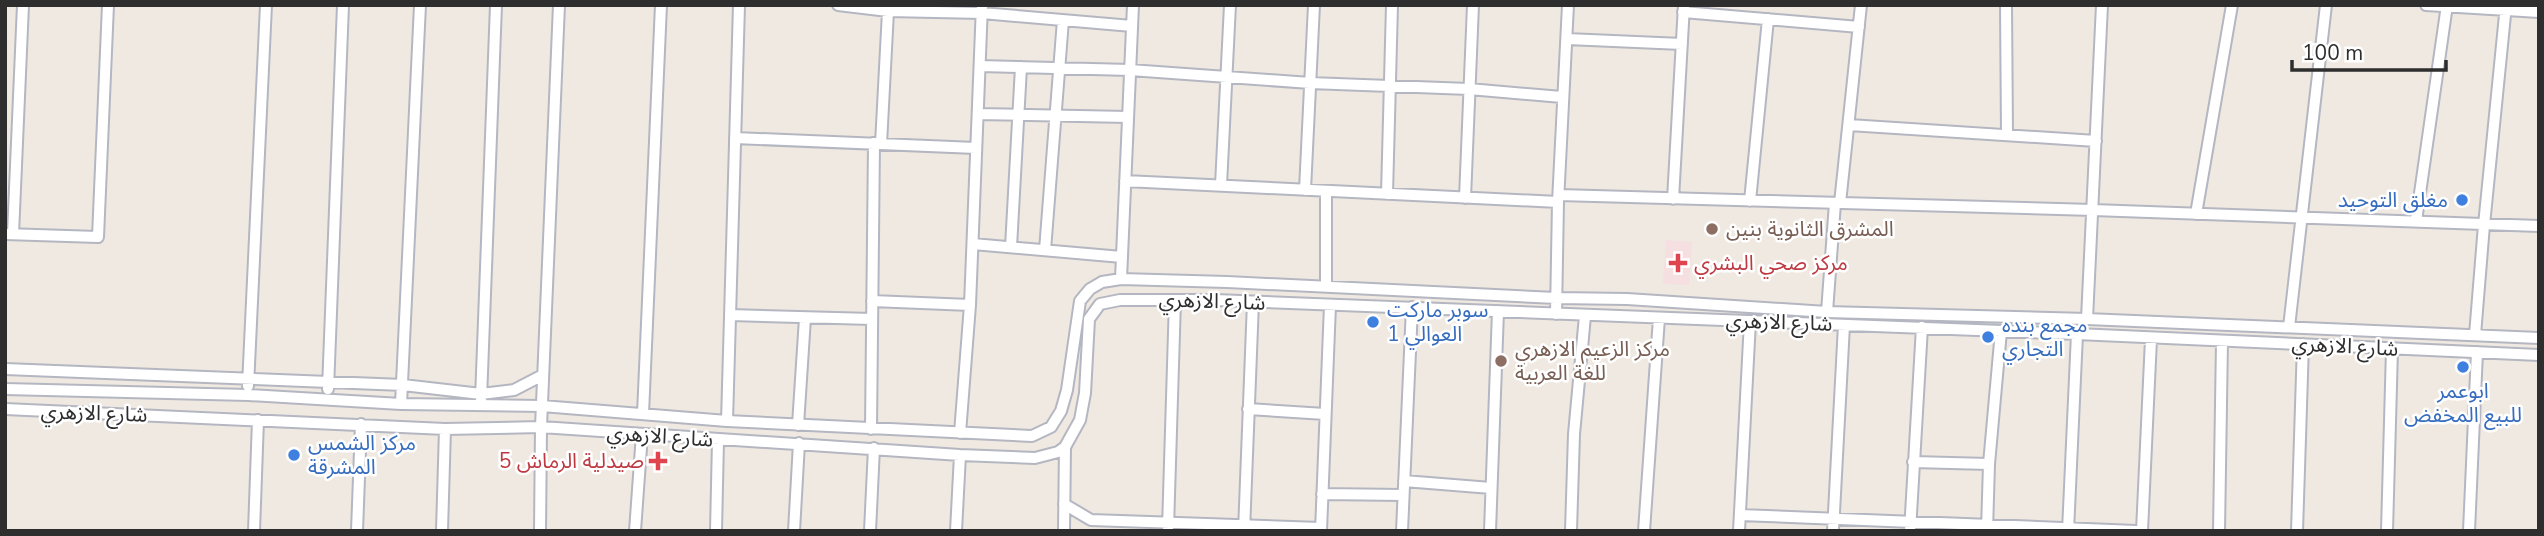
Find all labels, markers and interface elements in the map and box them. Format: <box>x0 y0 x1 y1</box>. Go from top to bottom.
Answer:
scale bar <box>2292 28 2446 72</box>
text: 100 m <box>2302 39 2363 67</box>
place label: مغلق التوحيد <box>2338 186 2448 214</box>
marker: مغلق التوحيد <box>2454 192 2470 208</box>
place label: المشرق الثانوية بنين <box>1726 215 1894 243</box>
marker: المشرق الثانوية بنين <box>1704 221 1720 237</box>
place label: مركز صحي البشري <box>1694 249 1848 279</box>
marker: مركز صحي البشري <box>1668 253 1688 273</box>
street label: شارع الازهري <box>1158 285 1266 319</box>
place label: سوبر ماركت العوالي 1 <box>1387 296 1488 350</box>
street label: شارع الازهري <box>1725 306 1833 340</box>
place label: مجمع بنده التجاري <box>2002 311 2088 365</box>
marker: سوبر ماركت العوالي 1 <box>1365 314 1381 330</box>
marker: مجمع بنده التجاري <box>1980 329 1996 345</box>
street label: شارع الازهري <box>2291 329 2399 365</box>
place label: مركز الزعيم الازهري للغة العربية <box>1515 335 1670 387</box>
marker: مركز الزعيم الازهري للغة العربية <box>1493 353 1509 369</box>
marker: ابوعمر للبيع المخفض <box>2455 359 2471 375</box>
place label: ابوعمر للبيع المخفض <box>2404 377 2522 430</box>
street label: شارع الازهري <box>40 397 148 431</box>
street label: شارع الازهري <box>606 418 714 456</box>
place label: مركز الشمس المشرقة <box>308 429 416 481</box>
marker: مركز الشمس المشرقة <box>286 447 302 463</box>
place label: صيدلية الرماش 5 <box>499 447 644 475</box>
marker: صيدلية الرماش 5 <box>650 453 666 469</box>

